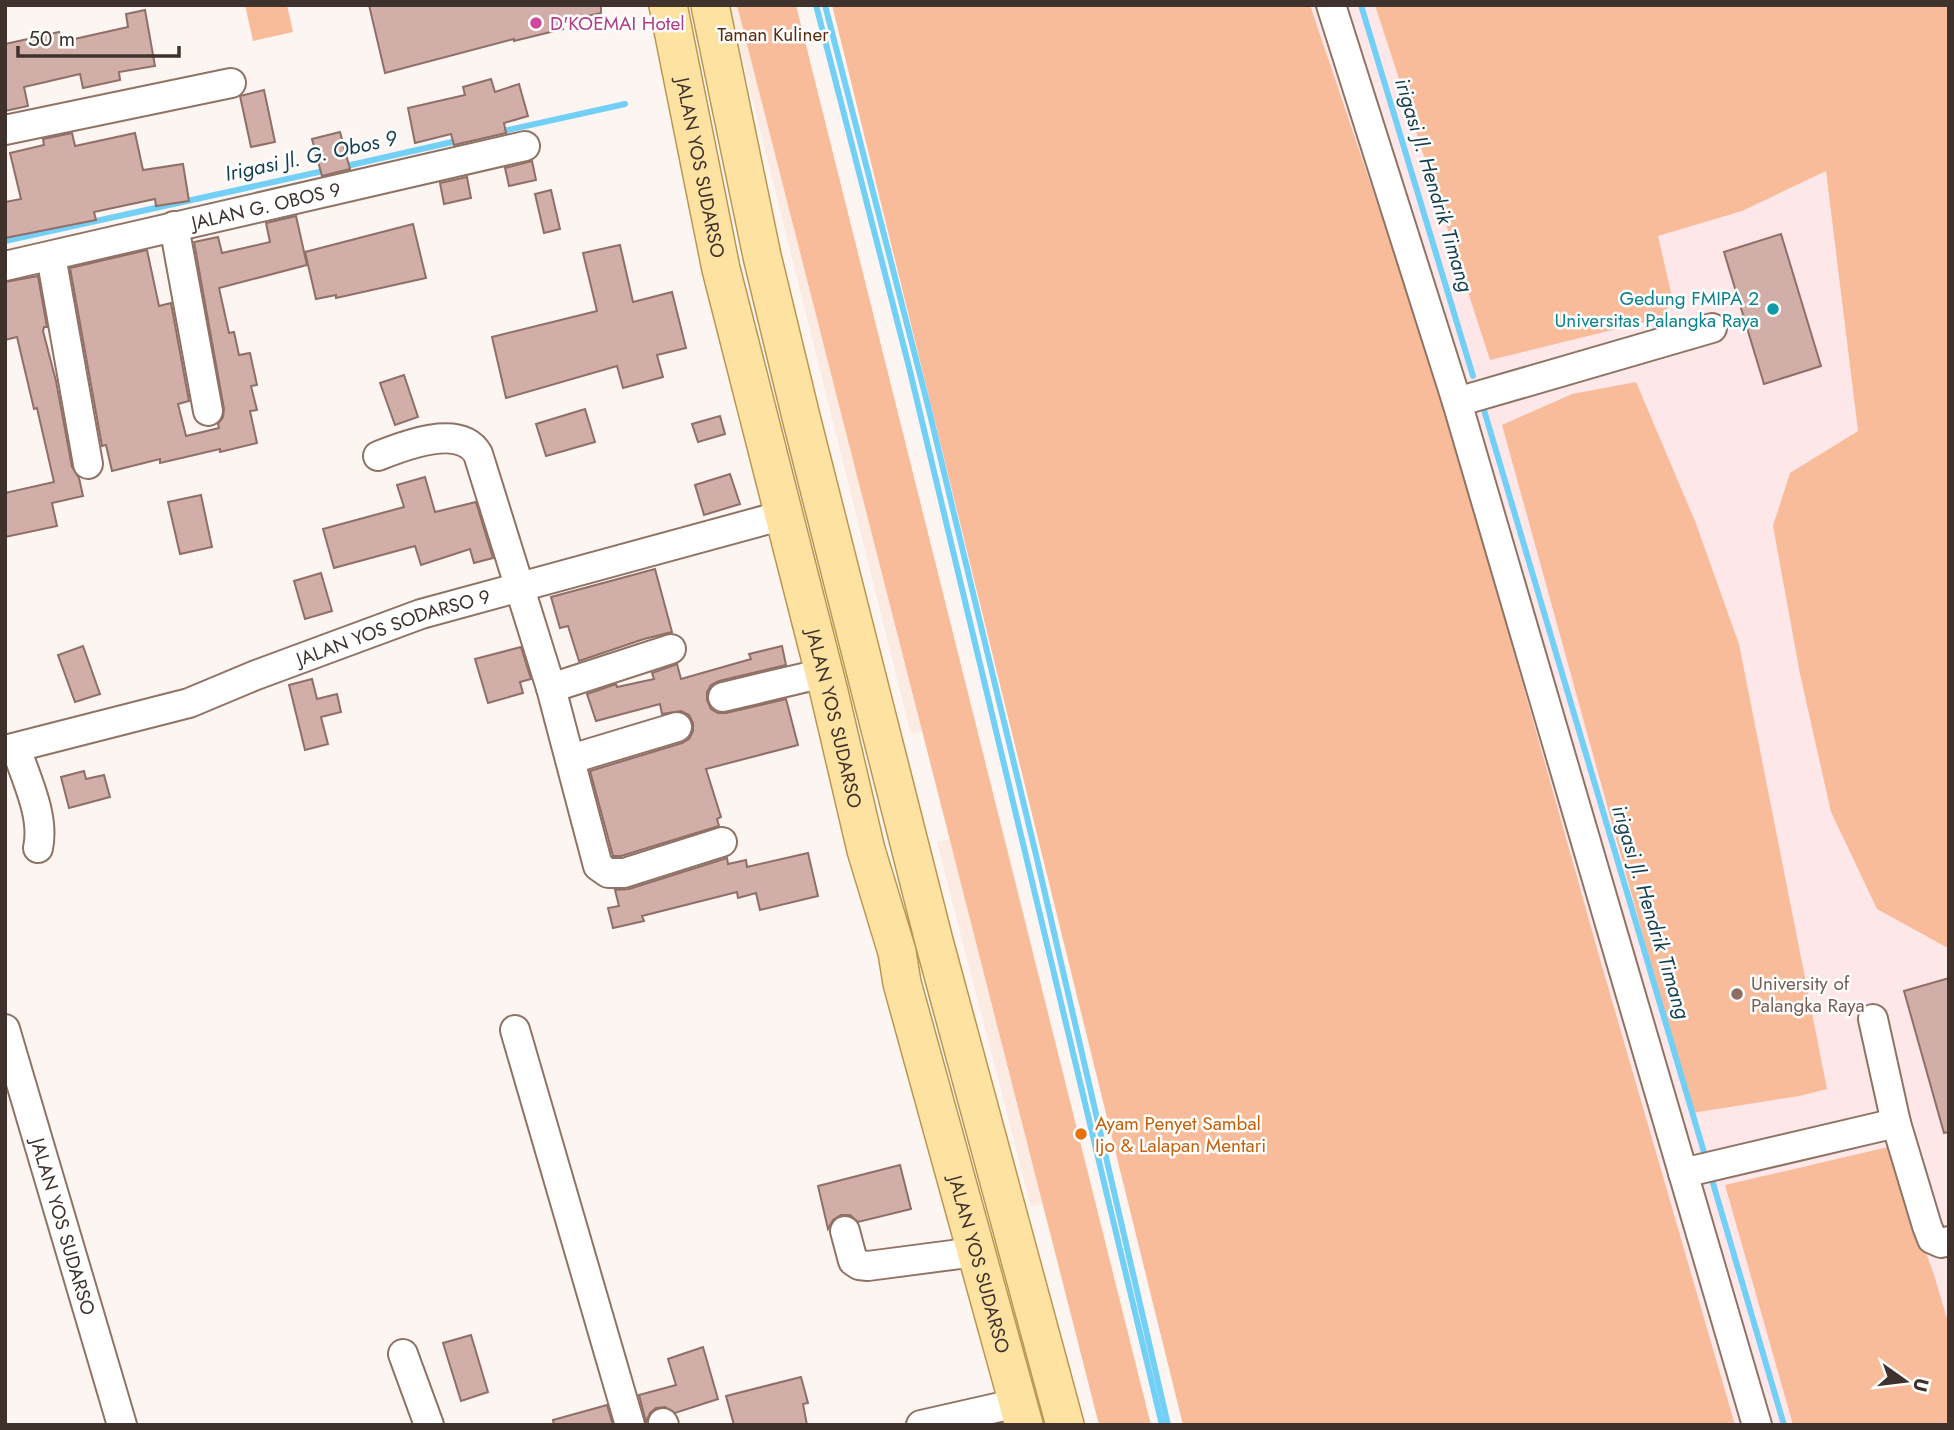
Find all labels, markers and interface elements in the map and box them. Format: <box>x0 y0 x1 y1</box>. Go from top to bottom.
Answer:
place label: D'KOEMAI Hotel <box>550 10 685 37</box>
scale bar <box>18 14 178 58</box>
marker: D'KOEMAI Hotel <box>528 15 544 31</box>
park label: Taman Kuliner <box>717 21 829 48</box>
text: 50 m <box>28 24 75 54</box>
street label: JALAN YOS SUDARSO <box>669 72 732 260</box>
water label: irigasi Jl. Hendrik Timang <box>1387 74 1481 296</box>
water label: Irigasi Jl. G. Obos 9 <box>222 123 401 189</box>
street label: JALAN G. OBOS 9 <box>186 175 343 237</box>
place label: Gedung FMIPA 2 Universitas Palangka Raya <box>1554 285 1759 334</box>
marker: Gedung FMIPA 2 Universitas Palangka Raya <box>1765 301 1781 317</box>
street label: JALAN YOS SODARSO 9 <box>290 582 493 673</box>
street label: JALAN YOS SUDARSO <box>799 623 869 811</box>
water label: irigasi Jl. Hendrik Timang <box>1604 801 1698 1023</box>
place label: University of Palangka Raya <box>1751 970 1865 1019</box>
marker: University of Palangka Raya <box>1729 986 1745 1002</box>
place label: Ayam Penyet Sambal Ijo & Lalapan Mentari <box>1095 1110 1266 1159</box>
marker: Ayam Penyet Sambal Ijo & Lalapan Mentari <box>1073 1126 1089 1142</box>
street label: JALAN YOS SUDARSO <box>24 1132 102 1318</box>
street label: JALAN YOS SUDARSO <box>941 1169 1017 1356</box>
north arrow <box>1870 1346 1940 1416</box>
text: U <box>1906 1375 1936 1395</box>

